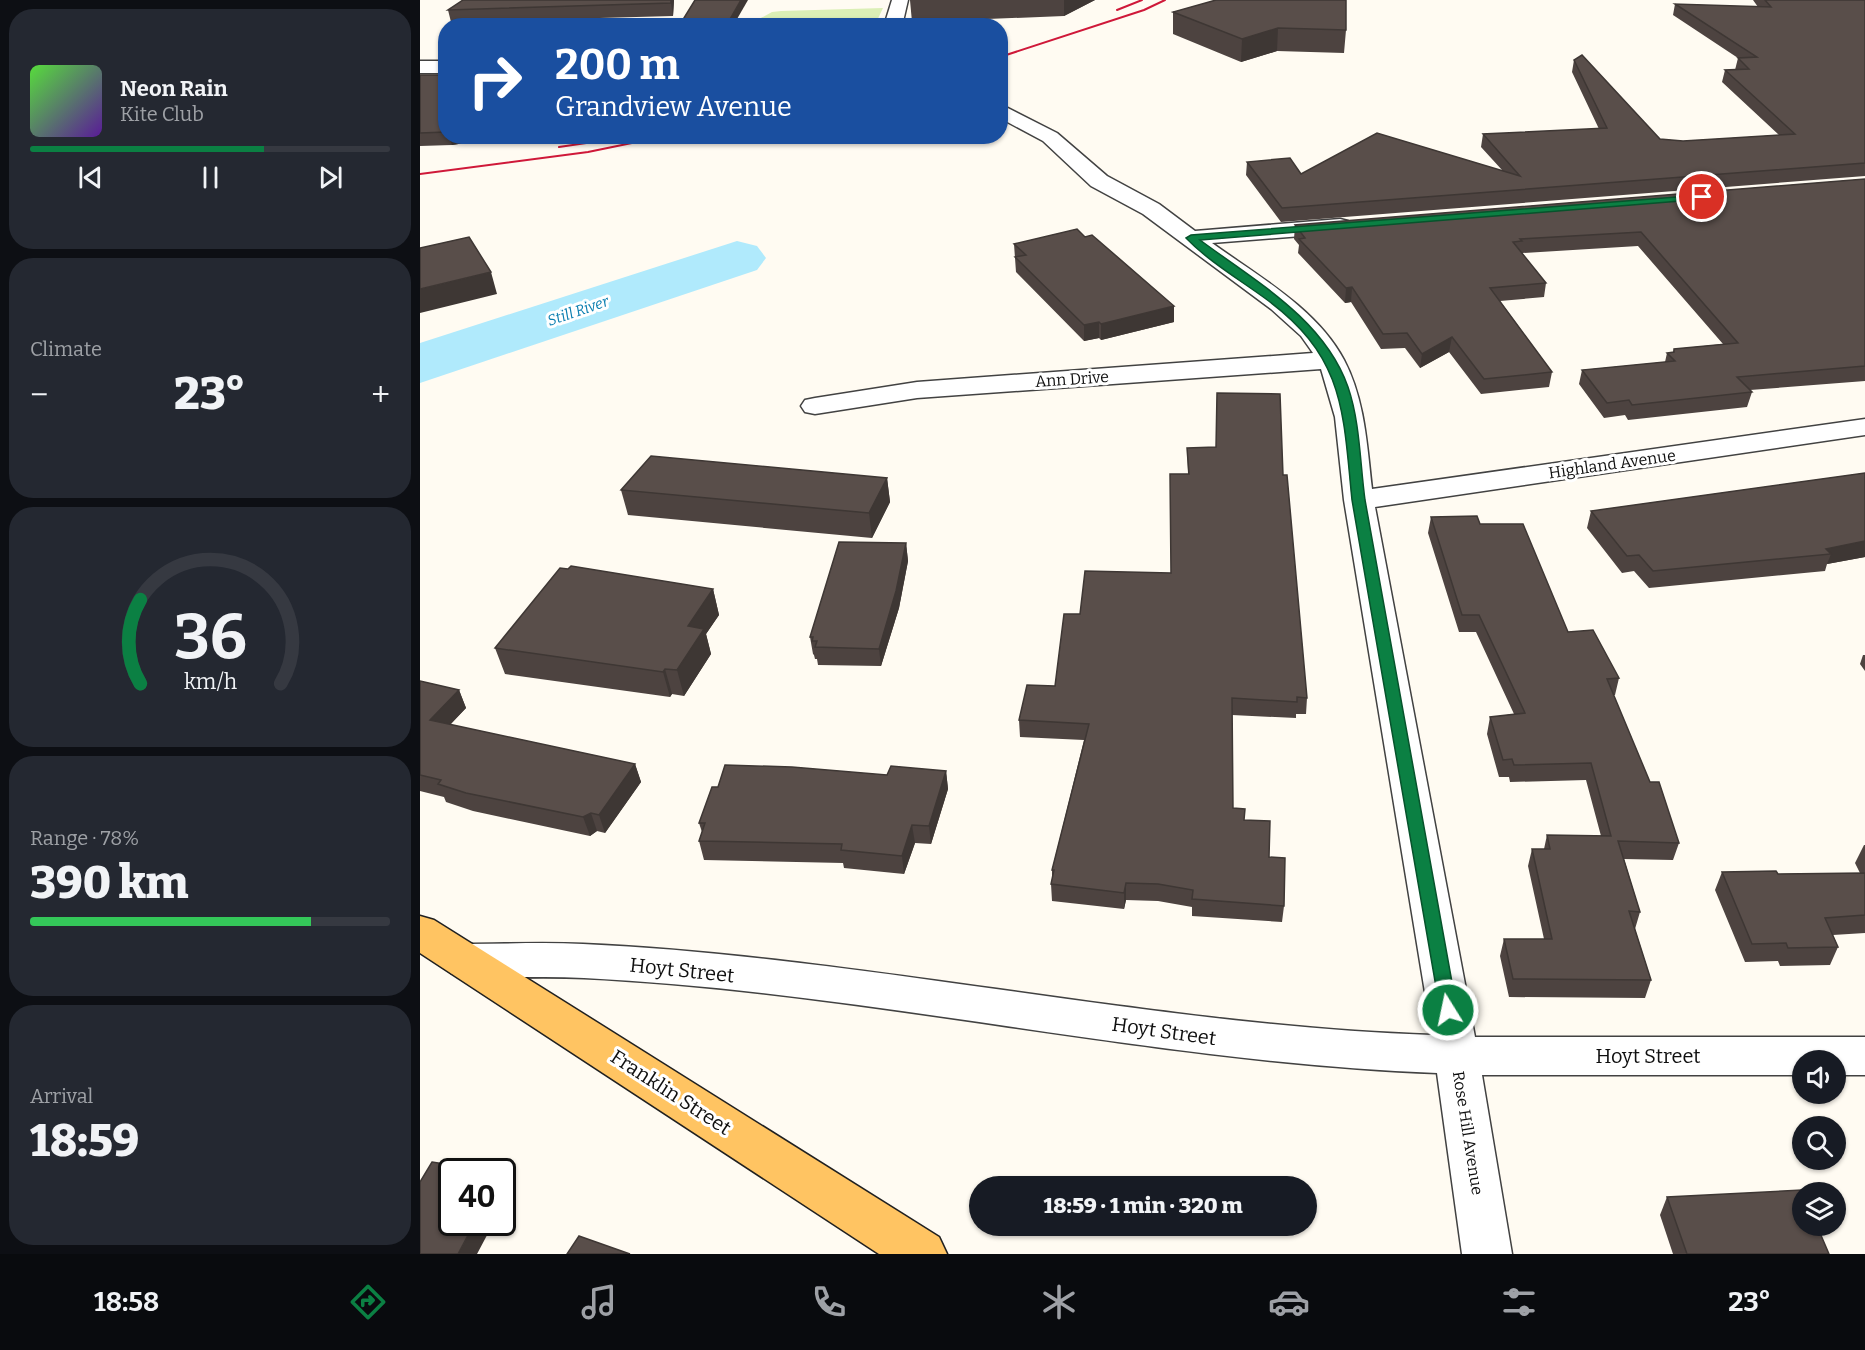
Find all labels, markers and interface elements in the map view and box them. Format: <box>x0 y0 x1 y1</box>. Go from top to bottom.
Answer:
text: 200 m <box>555 40 680 90</box>
icon: right <box>456 42 534 120</box>
text: Neon Rain <box>120 75 228 102</box>
text: Grandview Avenue <box>555 91 792 123</box>
text: Kite Club <box>120 102 204 126</box>
icon: previous <box>74 161 107 194</box>
icon: pause <box>194 161 227 194</box>
icon: next <box>314 161 347 194</box>
pin <box>1676 171 1727 222</box>
icon: arrive <box>1685 180 1718 213</box>
water label: Still River <box>545 292 612 330</box>
text: Climate <box>30 337 102 361</box>
text: 23° <box>174 367 245 421</box>
street label: Ann Drive <box>1034 367 1110 391</box>
text: − <box>30 375 48 415</box>
text: + <box>371 375 390 415</box>
street label: Highland Avenue <box>1547 446 1677 482</box>
text: 36 <box>174 600 246 675</box>
text: km/h <box>183 669 237 695</box>
text: Range · 78% <box>30 826 139 850</box>
text: 390 km <box>30 856 189 910</box>
street label: Hoyt Street <box>628 953 736 987</box>
position arrow <box>1416 978 1480 1042</box>
street label: Hoyt Street <box>1110 1012 1218 1050</box>
street label: Franklin Street <box>606 1044 736 1140</box>
street label: Hoyt Street <box>1595 1044 1701 1068</box>
map controls <box>1792 1050 1846 1236</box>
button: sound <box>1792 1050 1846 1104</box>
street label: Rose Hill Avenue <box>1449 1070 1487 1196</box>
text: Arrival <box>30 1084 93 1108</box>
text: 18:59 <box>30 1114 139 1168</box>
button: search <box>1792 1116 1846 1170</box>
speed limit sign: 40 <box>438 1158 516 1236</box>
button: layers <box>1792 1182 1846 1236</box>
text: 18:59 · 1 min · 320 m <box>1044 1192 1242 1219</box>
icon: directions <box>347 1281 389 1323</box>
icon: music <box>578 1281 620 1323</box>
icon: phone <box>808 1281 850 1323</box>
icon: climate <box>1038 1281 1080 1323</box>
icon: car <box>1268 1281 1310 1323</box>
icon: filters <box>1498 1281 1540 1323</box>
text: 18:58 <box>94 1286 159 1318</box>
text: 23° <box>1728 1286 1771 1318</box>

